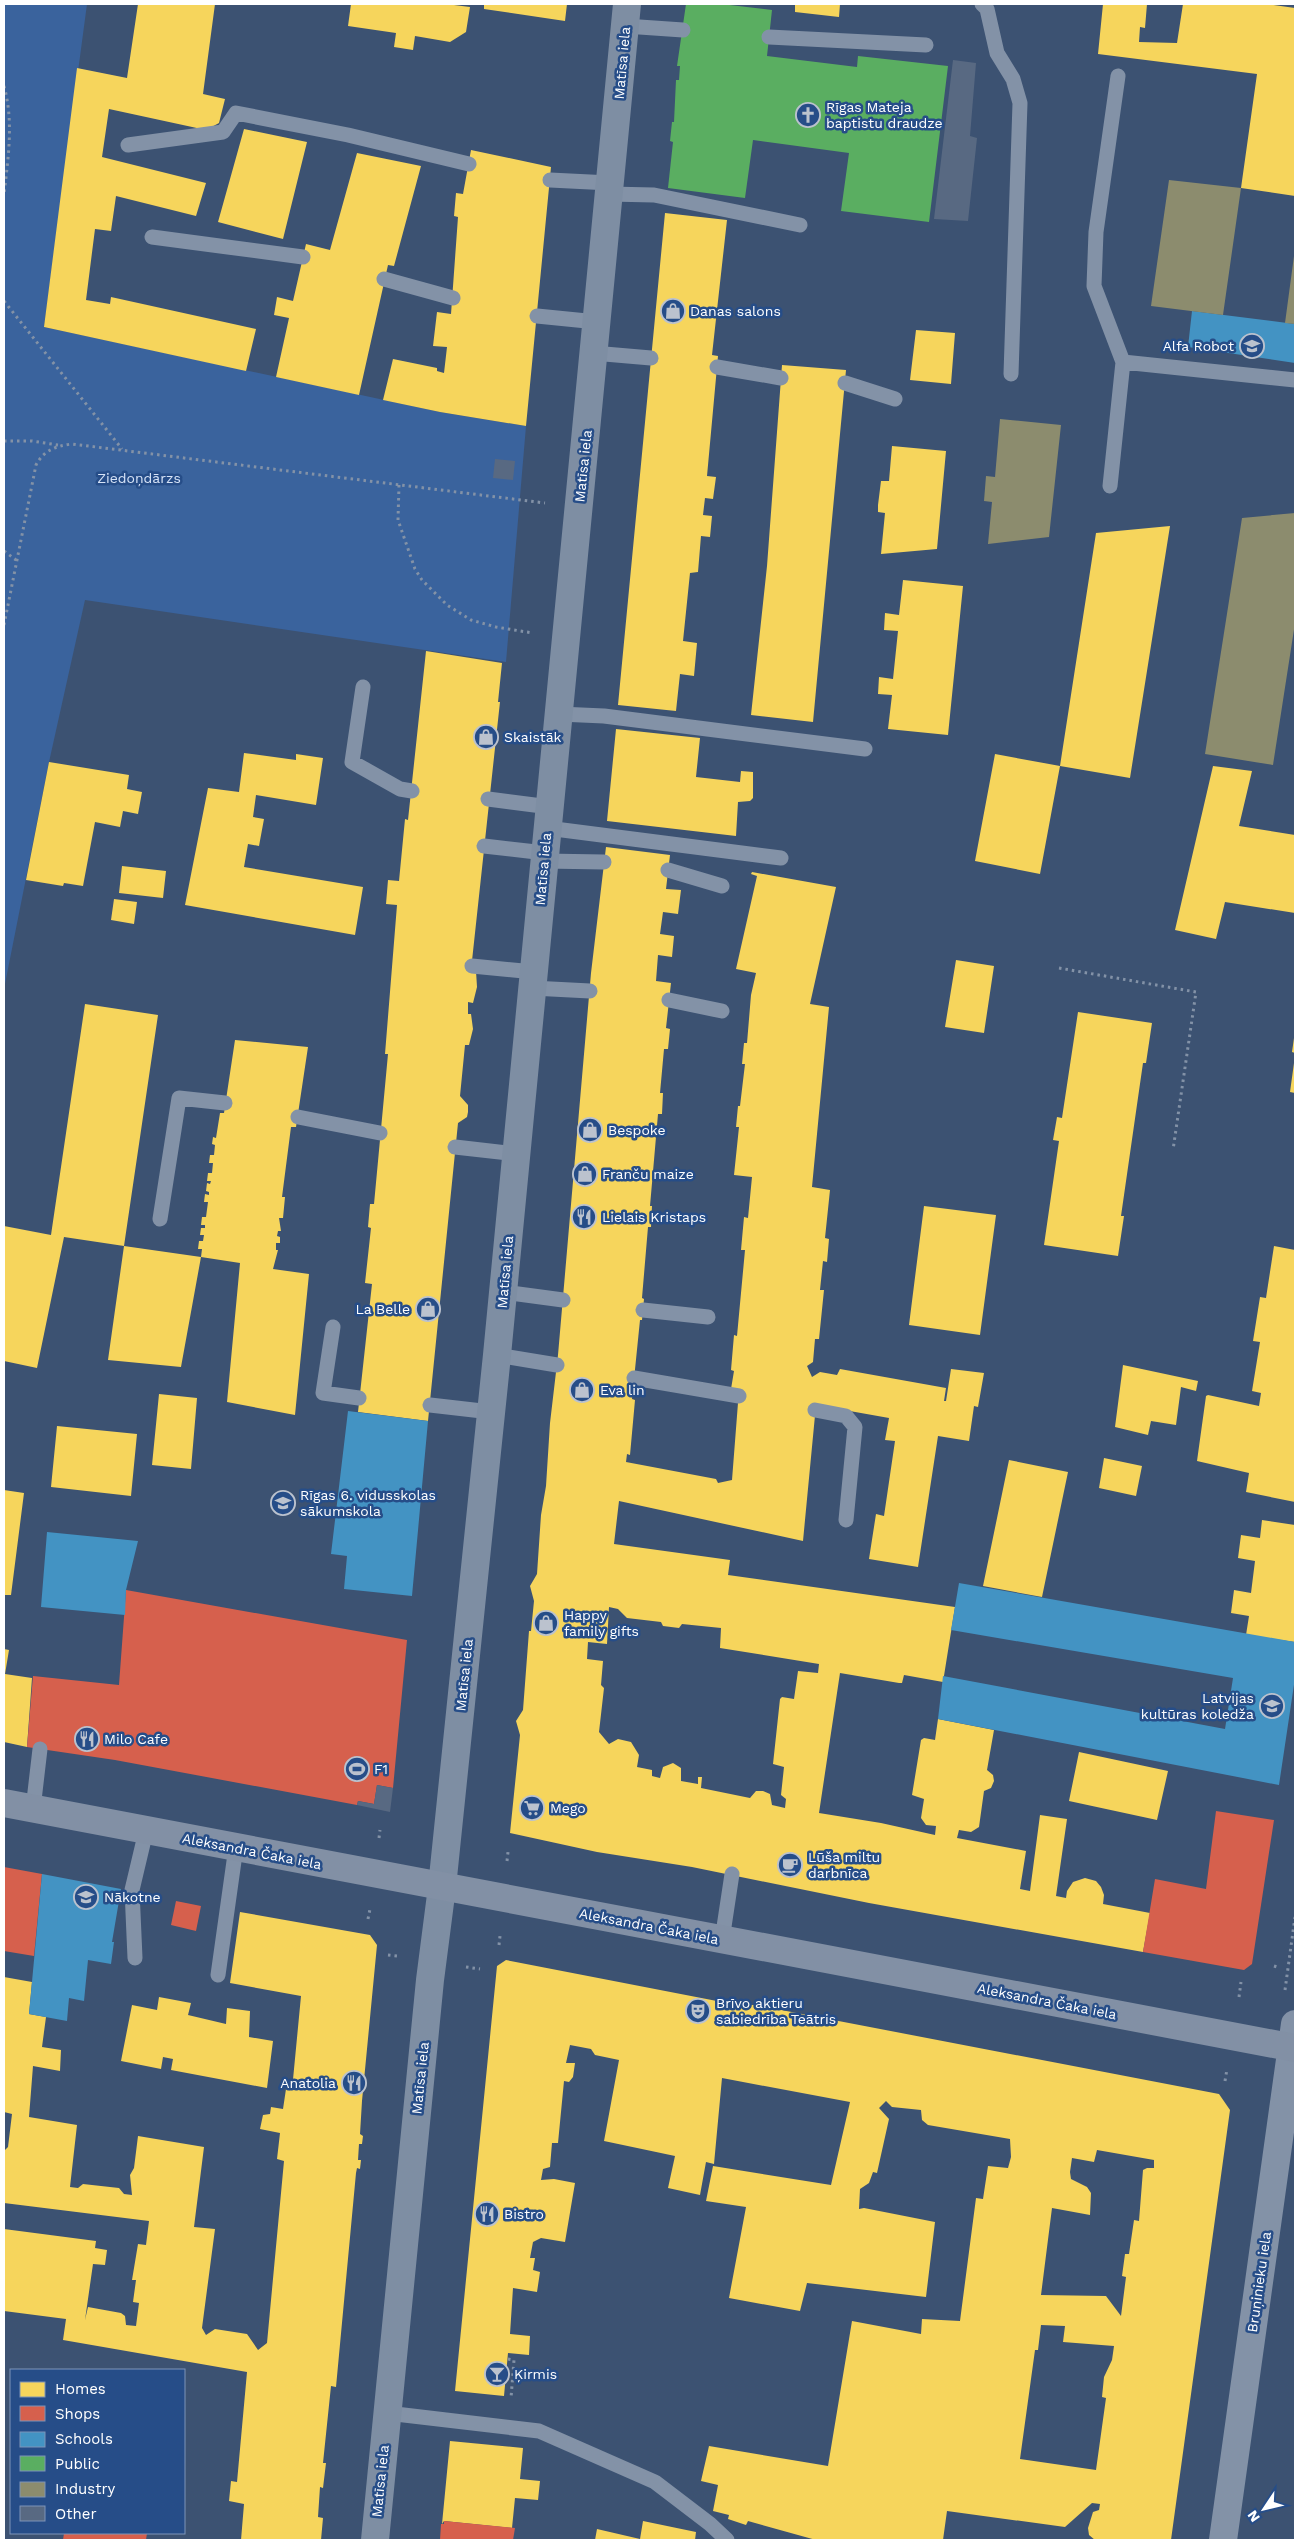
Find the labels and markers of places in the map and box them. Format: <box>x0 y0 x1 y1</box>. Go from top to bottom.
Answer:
place label: Rīgas Mateja baptistu draudze <box>826 99 943 131</box>
church icon: Rīgas Mateja baptistu draudze <box>795 102 821 128</box>
shop icon: Danas salons <box>660 298 686 324</box>
place label: Danas salons <box>690 303 781 319</box>
school or university icon: Alfa Robot <box>1239 333 1265 359</box>
place label: Alfa Robot <box>1163 338 1234 354</box>
shop icon: Skaistāk <box>473 724 499 750</box>
place label: Skaistāk <box>504 729 562 745</box>
shop icon: Bespoke <box>577 1117 603 1143</box>
place label: Bespoke <box>608 1122 666 1138</box>
shop icon: Franču maize <box>572 1161 598 1187</box>
place label: Franču maize <box>602 1166 694 1182</box>
restaurant icon: Lielais Kristaps <box>571 1204 597 1230</box>
place label: Lielais Kristaps <box>602 1209 706 1225</box>
shop icon: La Belle <box>415 1296 441 1322</box>
place label: La Belle <box>355 1301 410 1317</box>
shop icon: Eva lin <box>569 1377 595 1403</box>
place label: Eva lin <box>600 1382 645 1398</box>
place label: Rīgas 6. vidusskolas sākumskola <box>300 1487 436 1519</box>
school or university icon: Rīgas 6. vidusskolas sākumskola <box>270 1490 296 1516</box>
place label: Happy family gifts <box>564 1607 639 1639</box>
shop icon: Happy family gifts <box>533 1610 559 1636</box>
place label: Latvijas kultūras koledža <box>1141 1690 1254 1722</box>
school or university icon: Latvijas kultūras koledža <box>1259 1693 1285 1719</box>
restaurant icon: Milo Cafe <box>74 1726 100 1752</box>
place label: Milo Cafe <box>104 1731 168 1747</box>
sports icon: F1 <box>344 1756 370 1782</box>
place label: F1 <box>374 1761 388 1777</box>
supermarket icon: Mego <box>519 1795 545 1821</box>
place label: Mego <box>550 1800 586 1816</box>
place label: Lūša miltu darbnīca <box>808 1849 880 1881</box>
cafe icon: Lūša miltu darbnīca <box>777 1852 803 1878</box>
school or university icon: Nākotne <box>73 1884 99 1910</box>
place label: Nākotne <box>104 1889 161 1905</box>
place label: Brīvo aktieru sabiedrība Teātris <box>716 1995 836 2027</box>
theatre icon: Brīvo aktieru sabiedrība Teātris <box>685 1998 711 2024</box>
restaurant icon: Anatolia <box>341 2070 367 2096</box>
place label: Anatolia <box>280 2075 336 2091</box>
restaurant icon: Bistro <box>474 2201 500 2227</box>
place label: Bistro <box>504 2206 544 2222</box>
bar icon: Ķirmis <box>484 2361 510 2387</box>
place label: Ķirmis <box>514 2366 557 2383</box>

